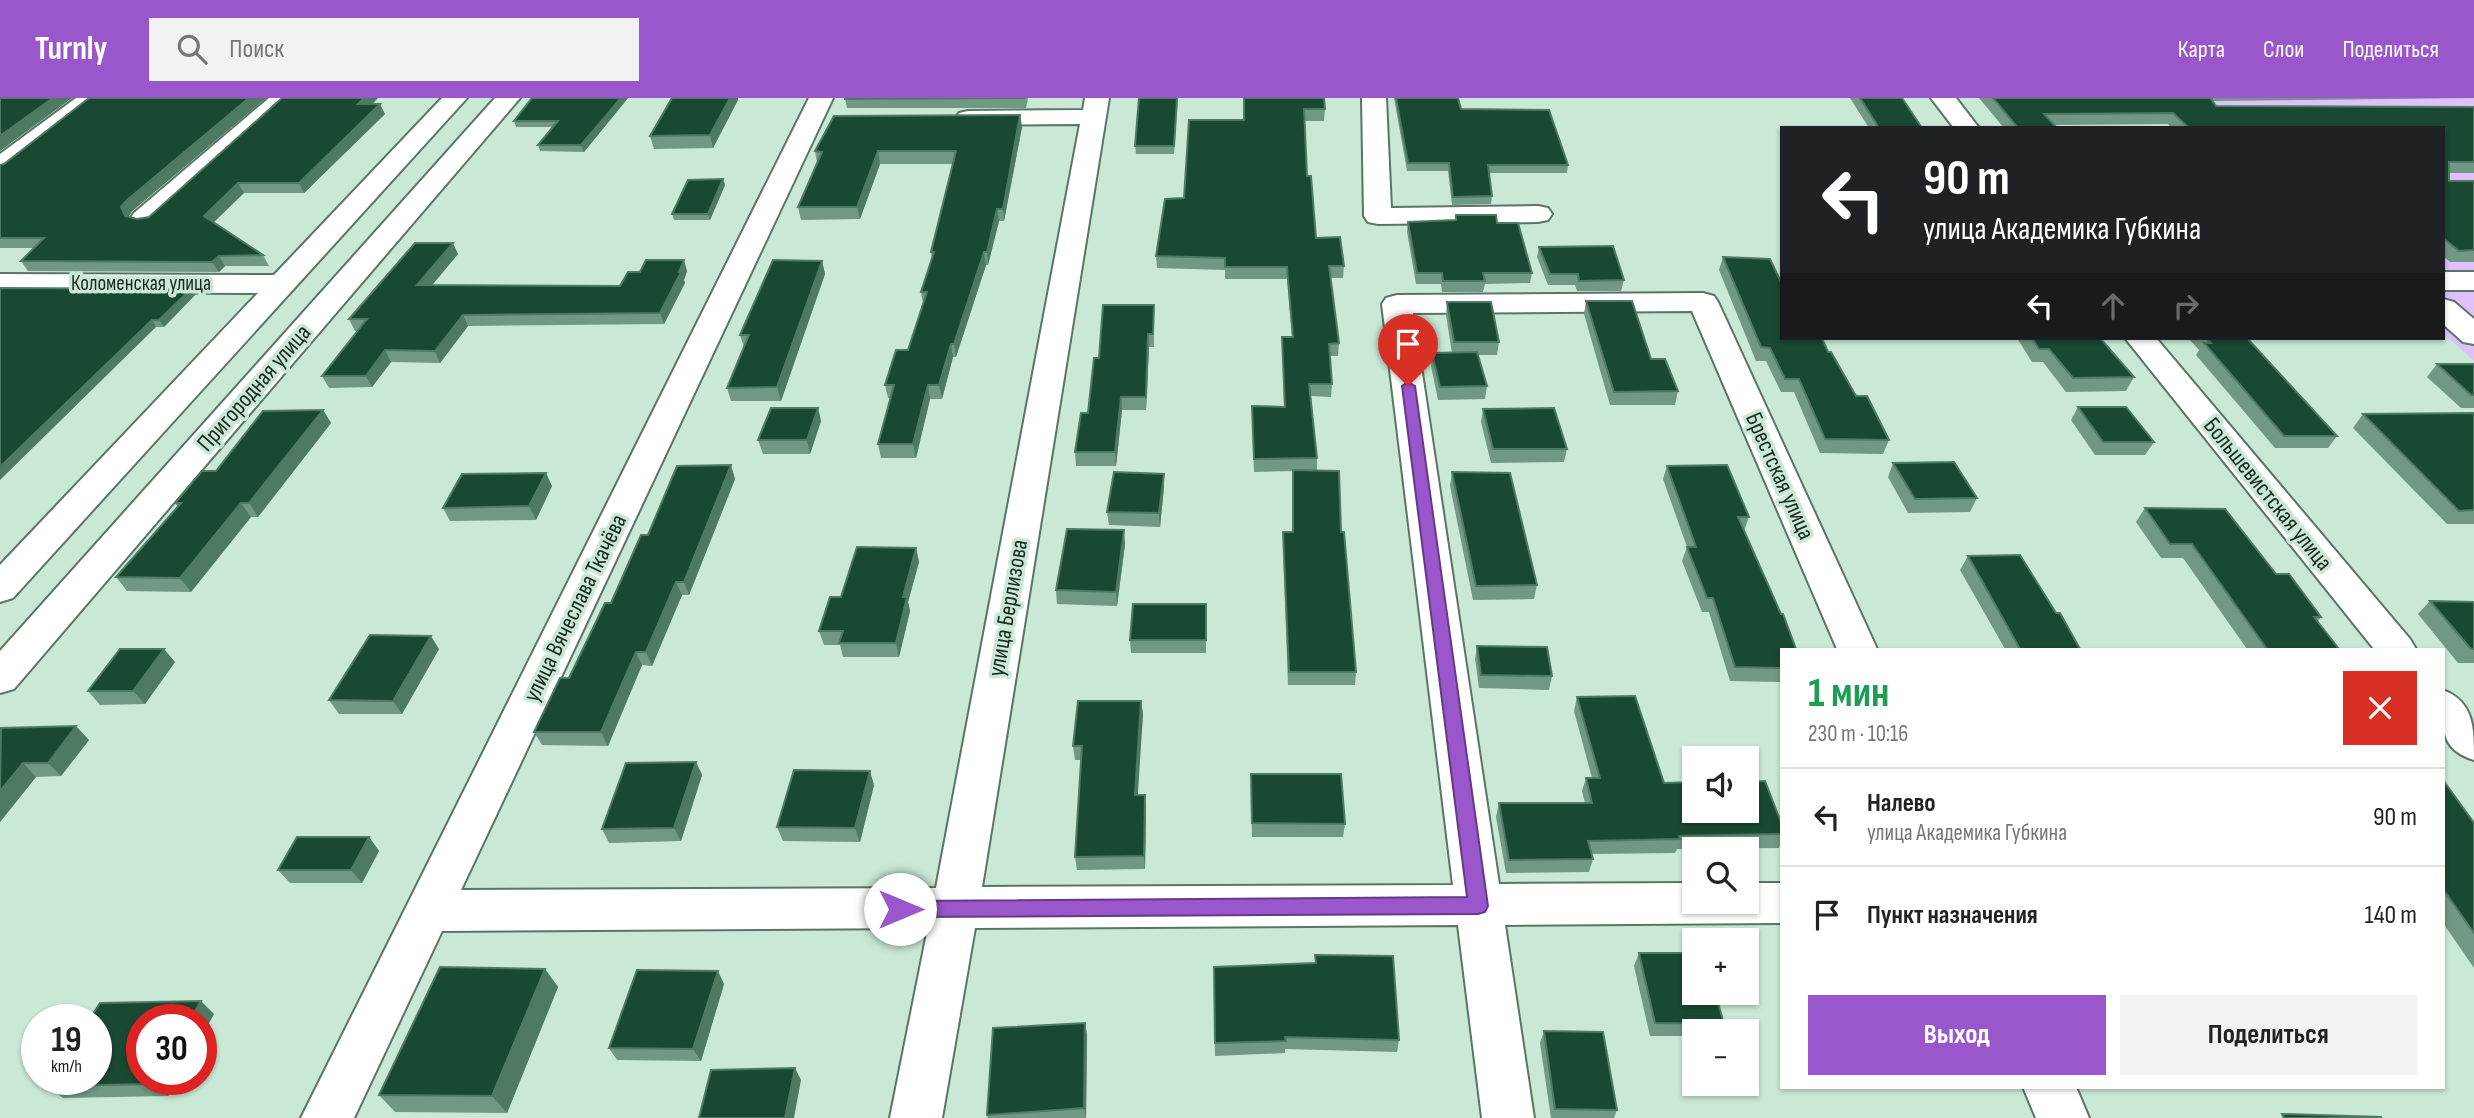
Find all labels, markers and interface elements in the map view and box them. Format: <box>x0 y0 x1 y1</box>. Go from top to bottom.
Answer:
search box <box>149 18 639 81</box>
text: Turnly <box>35 29 107 69</box>
icon: search <box>173 30 211 68</box>
text: Поиск <box>229 34 284 65</box>
text: Карта <box>2178 35 2225 64</box>
text: Слои <box>2263 35 2304 64</box>
text: Поделиться <box>2342 35 2439 64</box>
text: 90 m <box>1923 150 2010 209</box>
icon: left <box>1808 154 1899 245</box>
text: улица Академика Губкина <box>1923 210 2201 249</box>
street label: Коломенская улица <box>71 271 211 296</box>
icon: left <box>2021 287 2059 325</box>
icon: ahead <box>2094 287 2132 325</box>
icon: right <box>2167 287 2205 325</box>
pin <box>1378 314 1438 386</box>
street label: Пригородная улица <box>191 319 317 457</box>
icon: arrive <box>1389 325 1427 363</box>
street label: Брестская улица <box>1739 408 1821 544</box>
street label: Большевистская улица <box>2197 412 2339 576</box>
street label: улица Вячеслава Ткачёва <box>517 509 633 707</box>
street label: улица Берлизова <box>982 537 1034 679</box>
text: 1 мин <box>1808 668 1889 719</box>
button: close <box>2343 671 2417 745</box>
text: 230 m · 10:16 <box>1808 720 1908 748</box>
map controls <box>1682 746 1759 1096</box>
button: sound <box>1682 746 1759 823</box>
text: Налево <box>1867 788 1936 819</box>
icon: left <box>1808 798 1846 836</box>
text: 90 m <box>2373 802 2417 833</box>
text: улица Академика Губкина <box>1867 819 2067 847</box>
button: search <box>1682 837 1759 914</box>
position arrow <box>863 872 937 946</box>
icon: arrive <box>1808 896 1846 934</box>
text: Пункт назначения <box>1867 900 2038 931</box>
text: 140 m <box>2365 900 2417 931</box>
button: + <box>1682 928 1759 1005</box>
button: Выход <box>1808 995 2106 1075</box>
button: Поделиться <box>2120 995 2417 1075</box>
speed limit sign: 30 <box>126 1004 217 1095</box>
text: 19 <box>51 1019 82 1062</box>
button: − <box>1682 1019 1759 1096</box>
text: km/h <box>51 1056 82 1077</box>

